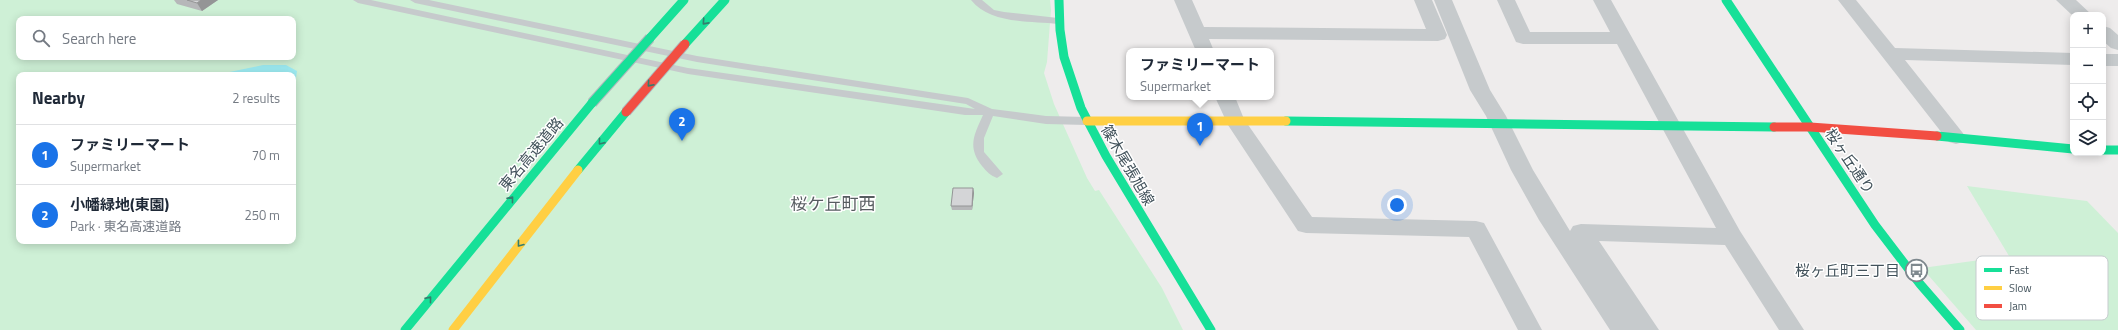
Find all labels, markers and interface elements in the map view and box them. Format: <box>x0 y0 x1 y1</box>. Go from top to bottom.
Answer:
map controls <box>2070 12 2106 156</box>
button: + <box>2070 12 2106 48</box>
search box <box>16 16 296 60</box>
one-way arrow <box>702 17 709 25</box>
icon: search <box>30 27 52 49</box>
text: Search here <box>62 27 136 50</box>
popup <box>1126 48 1274 100</box>
button: − <box>2070 48 2106 84</box>
text: ファミリーマート <box>1140 53 1260 76</box>
text: Supermarket <box>1140 76 1211 96</box>
one-way arrow <box>648 80 655 87</box>
button: locate <box>2070 84 2106 120</box>
text: Nearby <box>32 85 85 111</box>
text: 2 results <box>232 88 280 108</box>
pin: 2 <box>669 108 695 141</box>
street label: 東名高速道路 <box>493 112 569 196</box>
pin: 1 <box>1187 113 1213 146</box>
street label: 篠木尾張旭線 <box>1096 120 1160 210</box>
button: layers <box>2070 120 2106 156</box>
street label: 桜ヶ丘通り <box>1819 123 1881 199</box>
text: ファミリーマート <box>70 133 190 156</box>
one-way arrow <box>599 138 606 145</box>
text: 1 <box>41 145 49 165</box>
text: 70 m <box>252 145 280 165</box>
text: Supermarket <box>70 156 141 176</box>
district label: 桜ケ丘町西 <box>791 191 876 217</box>
text: 小幡緑地(東園) <box>70 193 169 216</box>
your location <box>1387 195 1407 215</box>
one-way arrow <box>507 196 514 203</box>
text: 2 <box>41 205 49 225</box>
text: 250 m <box>244 205 280 225</box>
text: Park · 東名高速道路 <box>70 216 181 236</box>
one-way arrow <box>517 239 524 246</box>
legend <box>1976 256 2108 320</box>
bus stop icon: 桜ヶ丘町三丁目 <box>1903 257 1929 283</box>
place label: 桜ヶ丘町三丁目 <box>1795 259 1900 282</box>
text: Fast <box>2009 262 2029 278</box>
text: Slow <box>2009 280 2032 296</box>
one-way arrow <box>425 297 432 304</box>
text: Jam <box>2009 298 2027 314</box>

